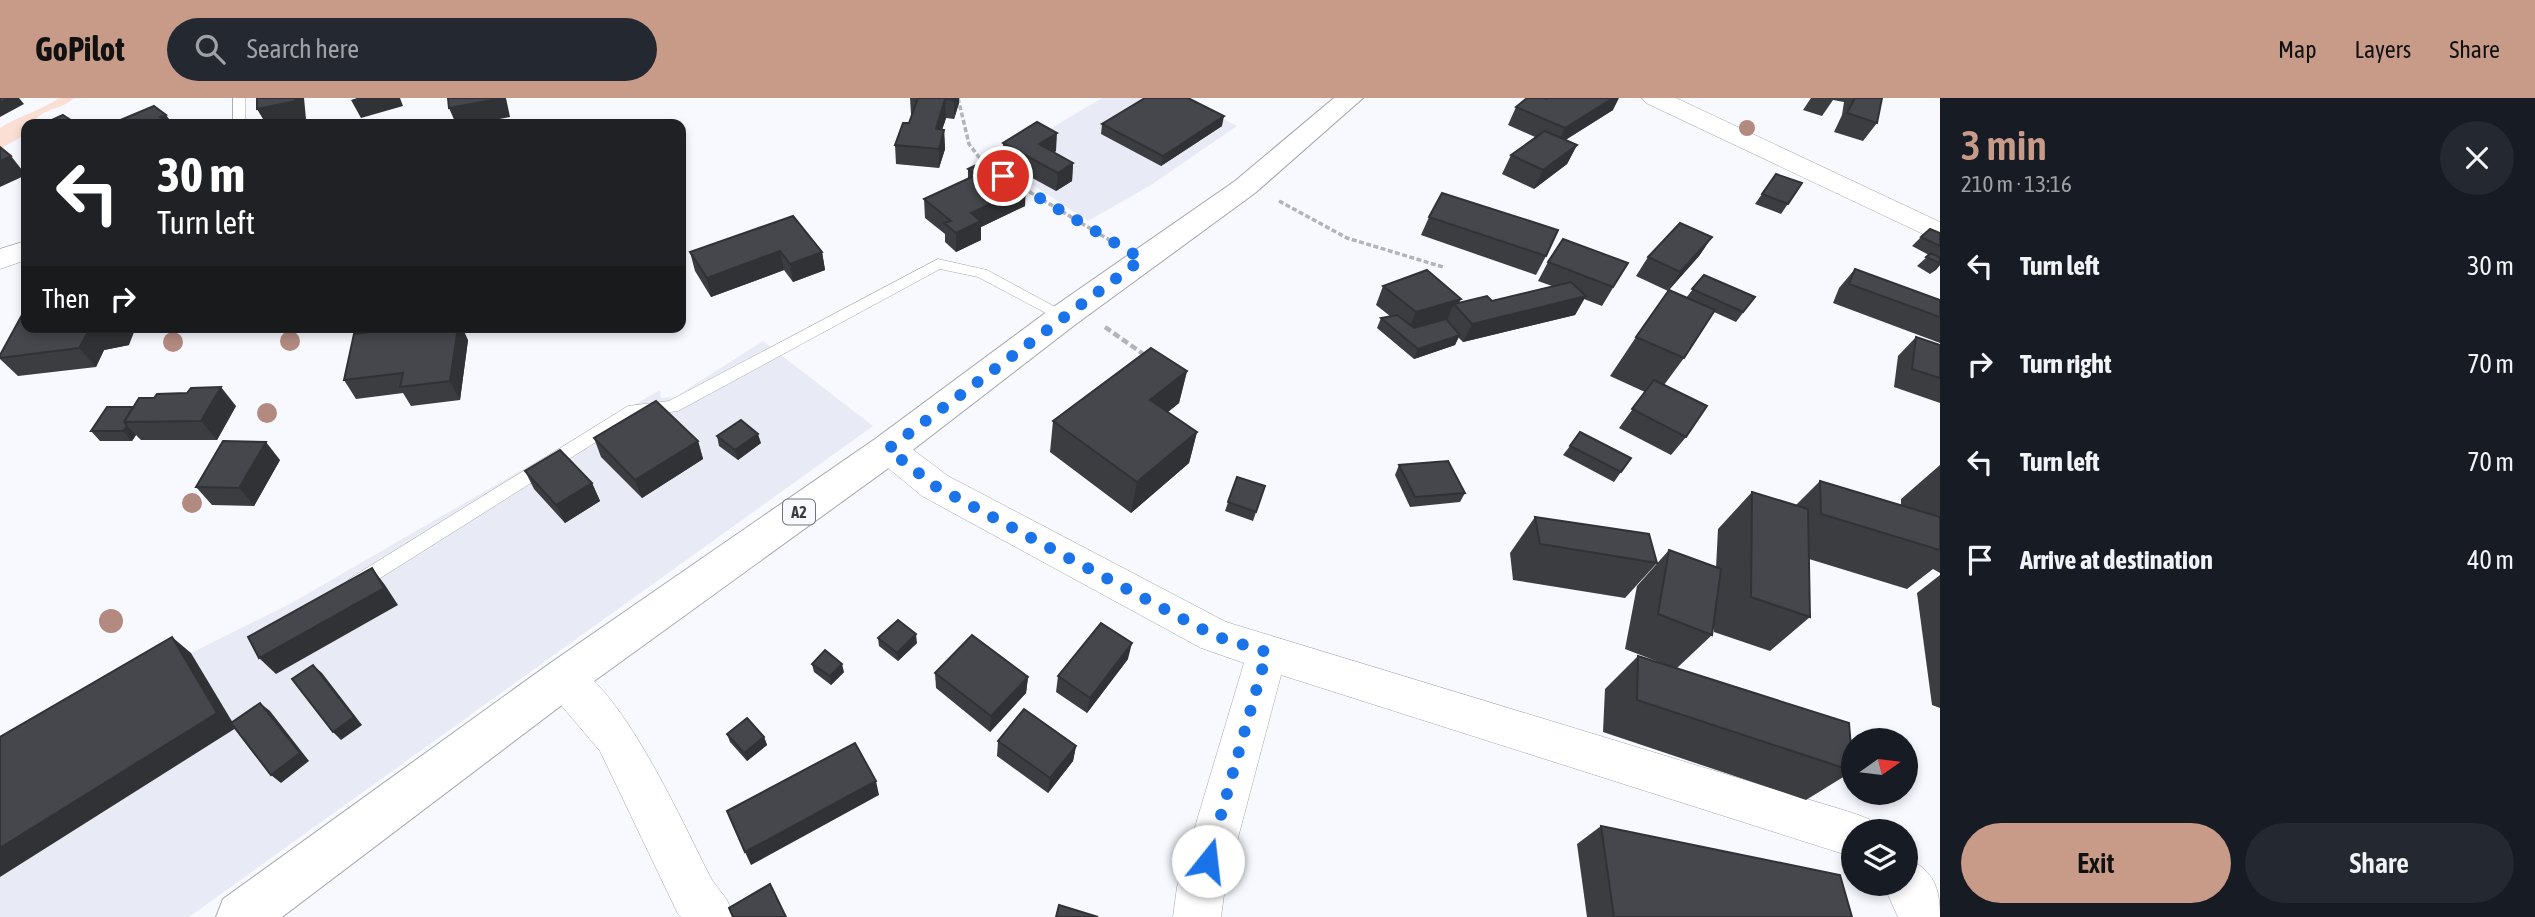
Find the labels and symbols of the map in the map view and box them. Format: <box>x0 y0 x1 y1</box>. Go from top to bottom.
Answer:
pin <box>973 146 1033 206</box>
road number: A2 <box>783 500 815 524</box>
north arrow <box>1841 728 1918 805</box>
position arrow <box>1171 824 1245 898</box>

